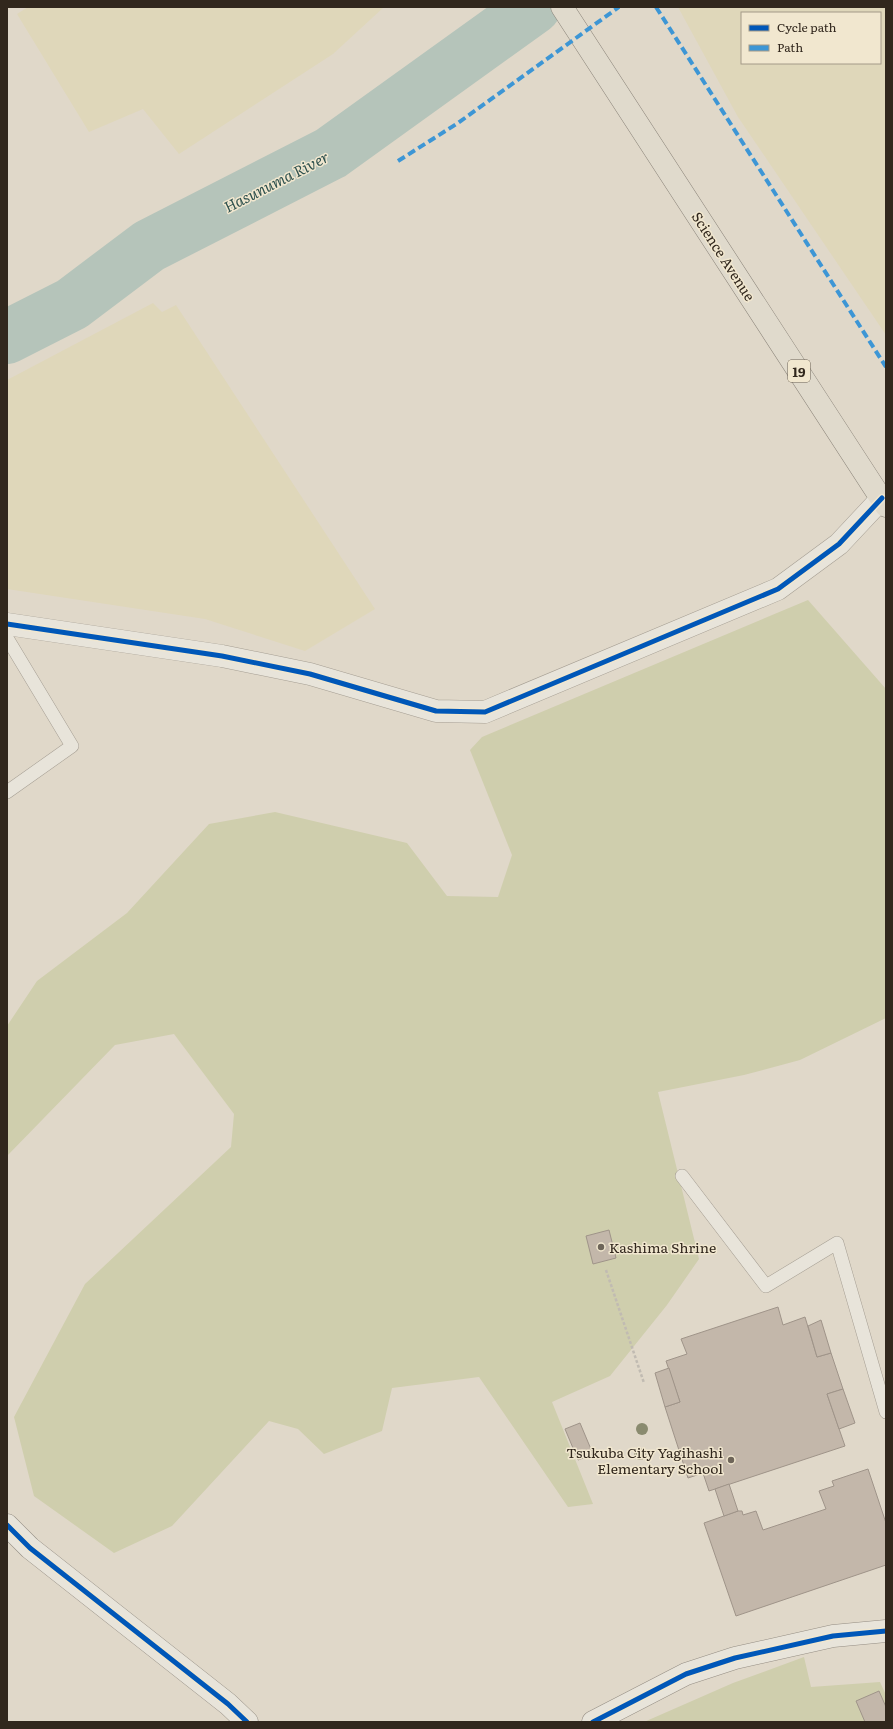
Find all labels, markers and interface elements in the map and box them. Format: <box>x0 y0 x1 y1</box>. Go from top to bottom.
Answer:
legend <box>741 12 881 64</box>
text: Cycle path <box>777 18 837 36</box>
text: Path <box>777 38 803 56</box>
water label: Hasunuma River <box>219 145 333 217</box>
street label: Science Avenue <box>688 208 760 304</box>
road number: 19 <box>788 360 810 382</box>
place label: Kashima Shrine <box>609 1237 716 1257</box>
marker: Kashima Shrine <box>596 1242 606 1252</box>
place label: Tsukuba City Yagihashi Elementary School <box>566 1442 723 1478</box>
marker: Tsukuba City Yagihashi Elementary School <box>726 1455 736 1465</box>

